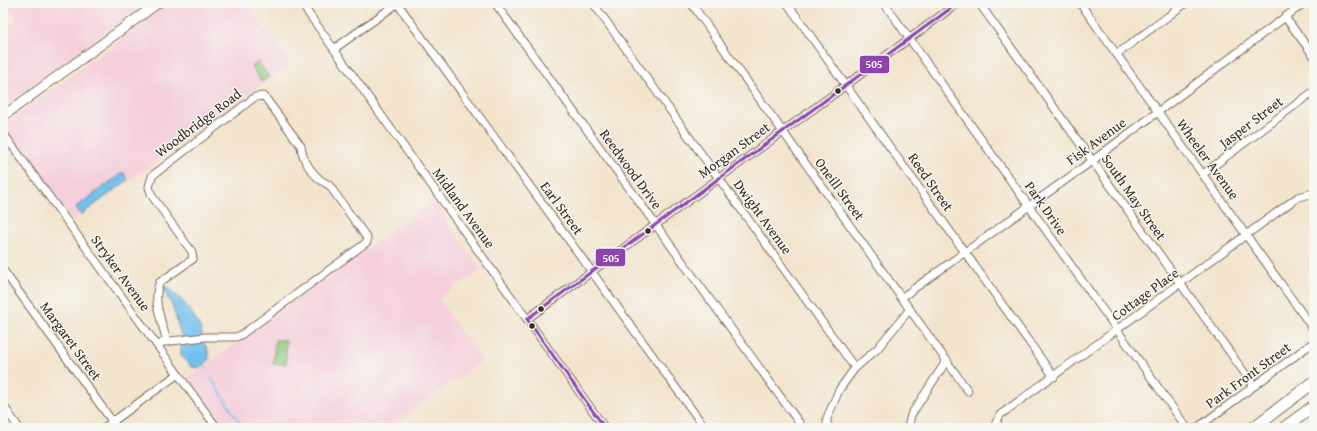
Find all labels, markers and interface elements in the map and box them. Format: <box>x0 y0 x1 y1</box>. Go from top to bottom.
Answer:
line badge: 505 <box>859 55 890 74</box>
text: 505 <box>865 56 883 72</box>
street label: Woodbridge Road <box>151 84 246 162</box>
unlabelled marker <box>833 86 843 96</box>
street label: Jasper Street <box>1213 91 1287 154</box>
street label: Fisk Avenue <box>1062 112 1130 170</box>
street label: Wheeler Avenue <box>1172 115 1244 204</box>
street label: Morgan Street <box>694 117 774 183</box>
street label: Reedwood Drive <box>595 125 667 214</box>
street label: Reed Street <box>904 149 958 215</box>
street label: South May Street <box>1097 150 1171 244</box>
street label: Oneill Street <box>810 153 870 225</box>
street label: Midland Avenue <box>428 164 500 253</box>
street label: Dwight Avenue <box>729 175 797 259</box>
street label: Earl Street <box>536 177 588 239</box>
street label: Park Drive <box>1020 177 1072 239</box>
unlabelled marker <box>643 226 653 236</box>
street label: Stryker Avenue <box>87 231 156 316</box>
line badge: 505 <box>595 248 626 267</box>
text: 505 <box>602 250 620 266</box>
street label: Cottage Place <box>1107 263 1183 325</box>
street label: Margaret Street <box>36 297 106 385</box>
unlabelled marker <box>536 304 546 314</box>
unlabelled marker <box>527 321 537 331</box>
street label: Park Front Street <box>1201 337 1295 413</box>

